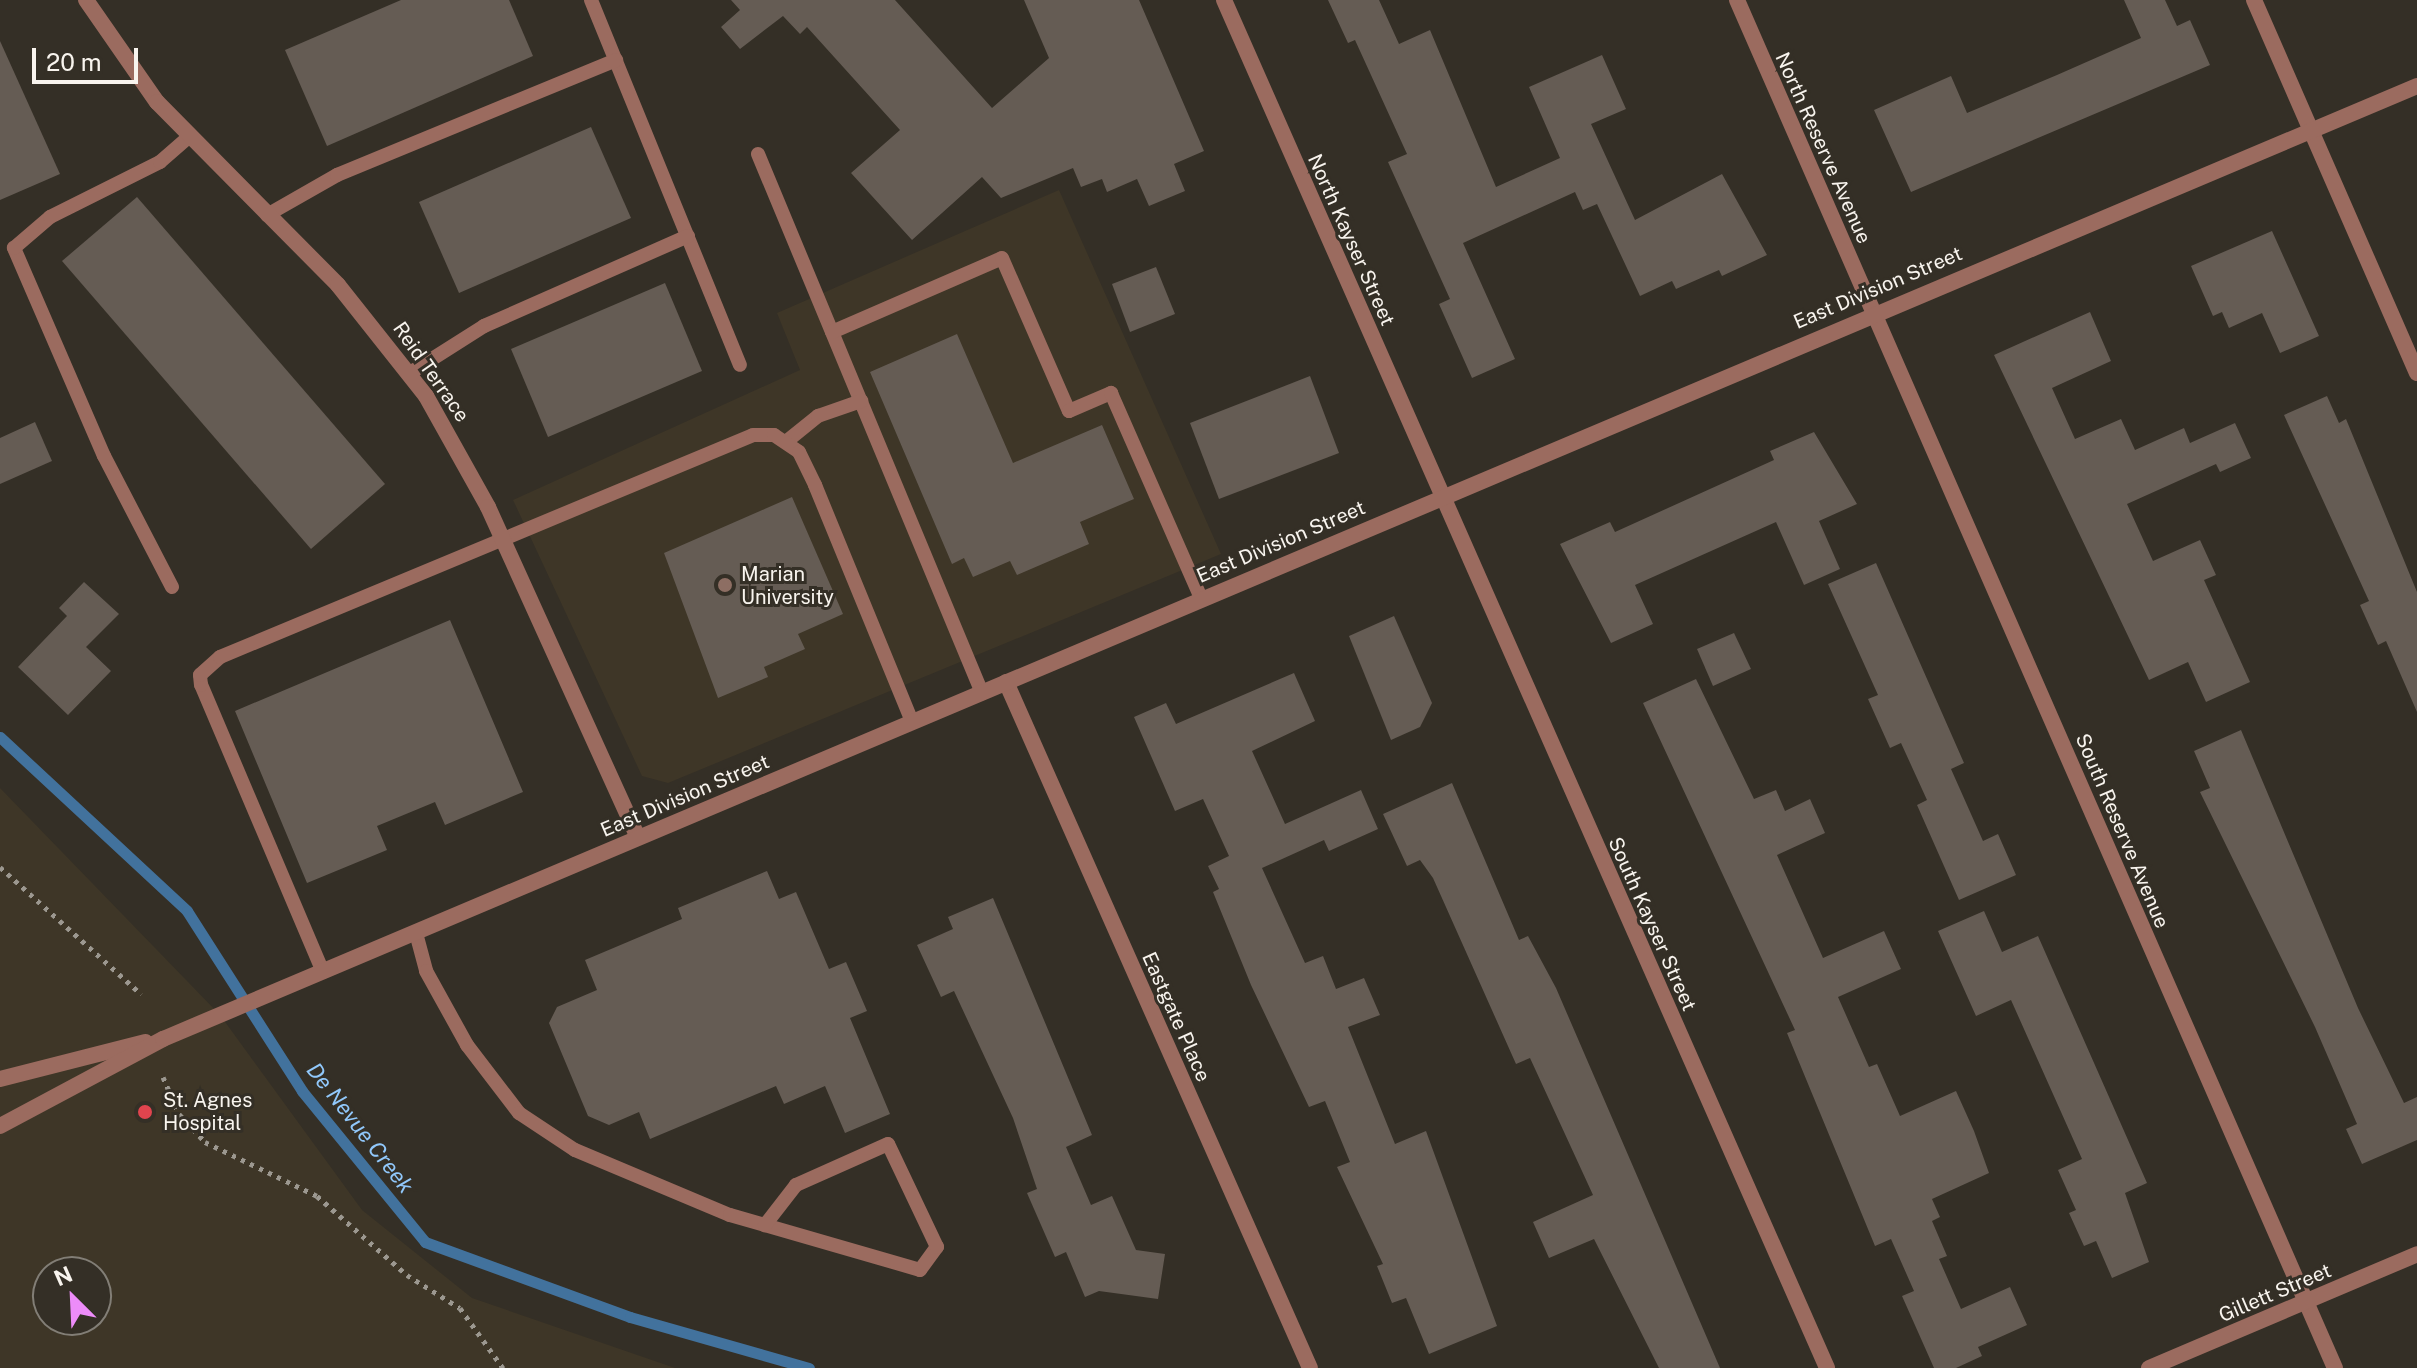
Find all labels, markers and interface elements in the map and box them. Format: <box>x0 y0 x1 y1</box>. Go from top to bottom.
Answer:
scale bar <box>36 32 142 82</box>
text: 20 m <box>46 48 102 76</box>
street label: North Reserve Avenue <box>1770 49 1876 247</box>
street label: North Kayser Street <box>1302 151 1400 329</box>
street label: East Division Street <box>1790 242 1966 334</box>
street label: Reid Terrace <box>388 317 474 427</box>
street label: East Division Street <box>1193 496 1369 588</box>
place label: Marian University <box>741 562 834 609</box>
marker: Marian University <box>716 576 734 594</box>
street label: South Reserve Avenue <box>2070 730 2174 932</box>
street label: East Division Street <box>597 750 773 842</box>
street label: South Kayser Street <box>1603 833 1701 1015</box>
street label: Eastgate Place <box>1137 948 1215 1086</box>
water label: De Nevue Creek <box>301 1057 419 1199</box>
place label: St. Agnes Hospital <box>163 1088 252 1135</box>
marker: St. Agnes Hospital <box>134 1101 156 1123</box>
north arrow <box>32 1256 112 1336</box>
street label: Gillett Street <box>2215 1259 2335 1327</box>
text: N <box>50 1261 76 1291</box>

